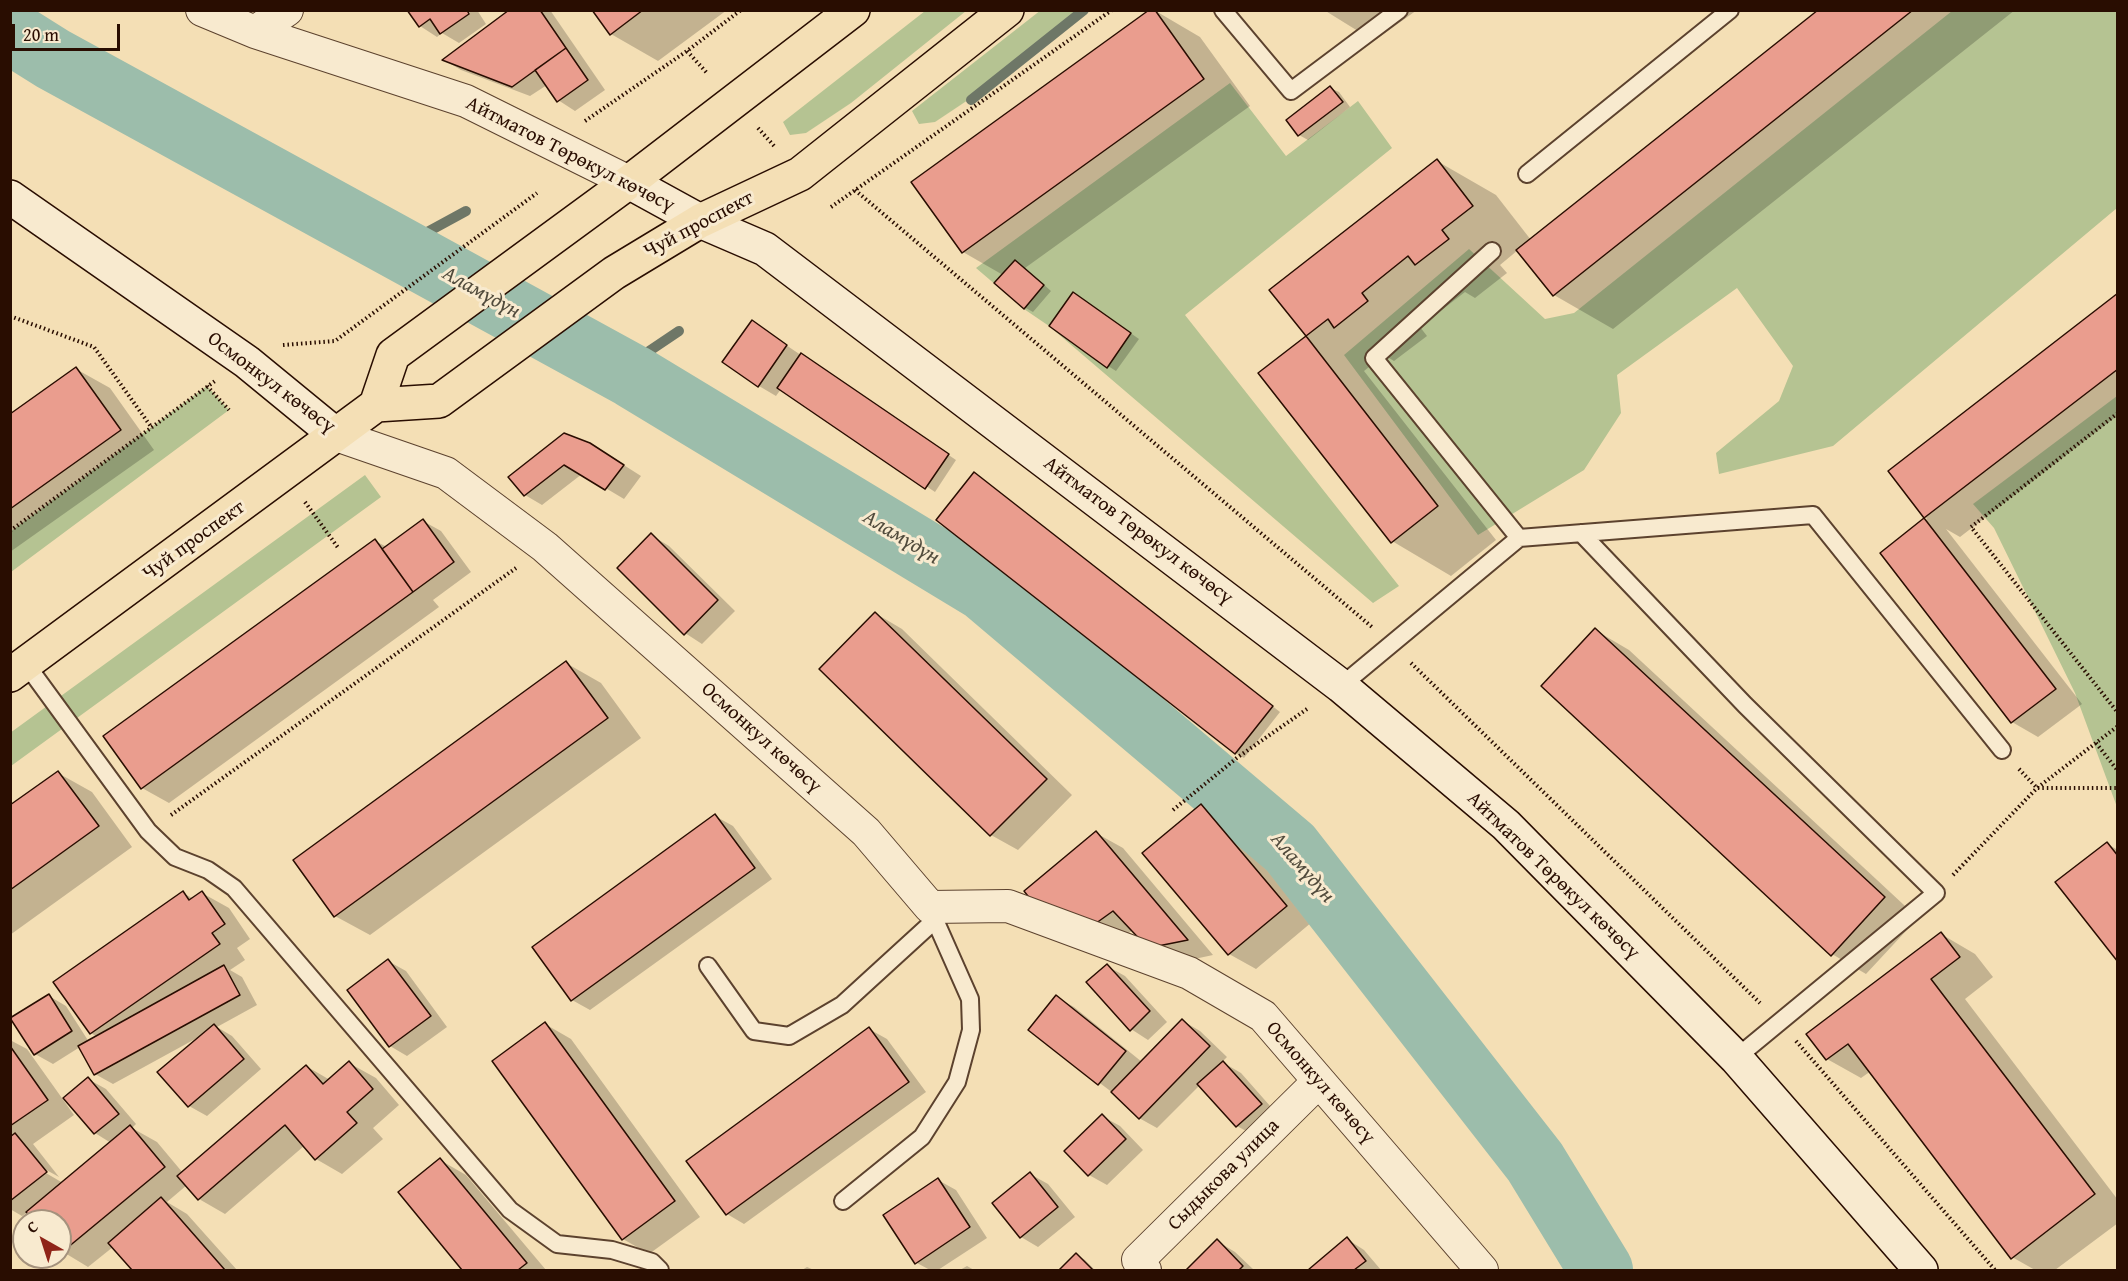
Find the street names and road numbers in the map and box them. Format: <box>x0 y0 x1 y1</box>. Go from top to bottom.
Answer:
street label: Айтматов Төрөкул көчөсү <box>462 92 678 218</box>
street label: Чуй проспект <box>640 186 758 264</box>
street label: Осмонкул көчөсү <box>202 327 340 439</box>
street label: Айтматов Төрөкул көчөсү <box>1039 452 1237 610</box>
street label: Чуй проспект <box>138 496 250 586</box>
street label: Осмонкул көчөсү <box>696 678 826 798</box>
street label: Айтматов Төрөкул көчөсү <box>1462 787 1644 965</box>
street label: Осмонкул көчөсү <box>1260 1017 1380 1149</box>
street label: Сыдыкова улица <box>1163 1114 1285 1236</box>

